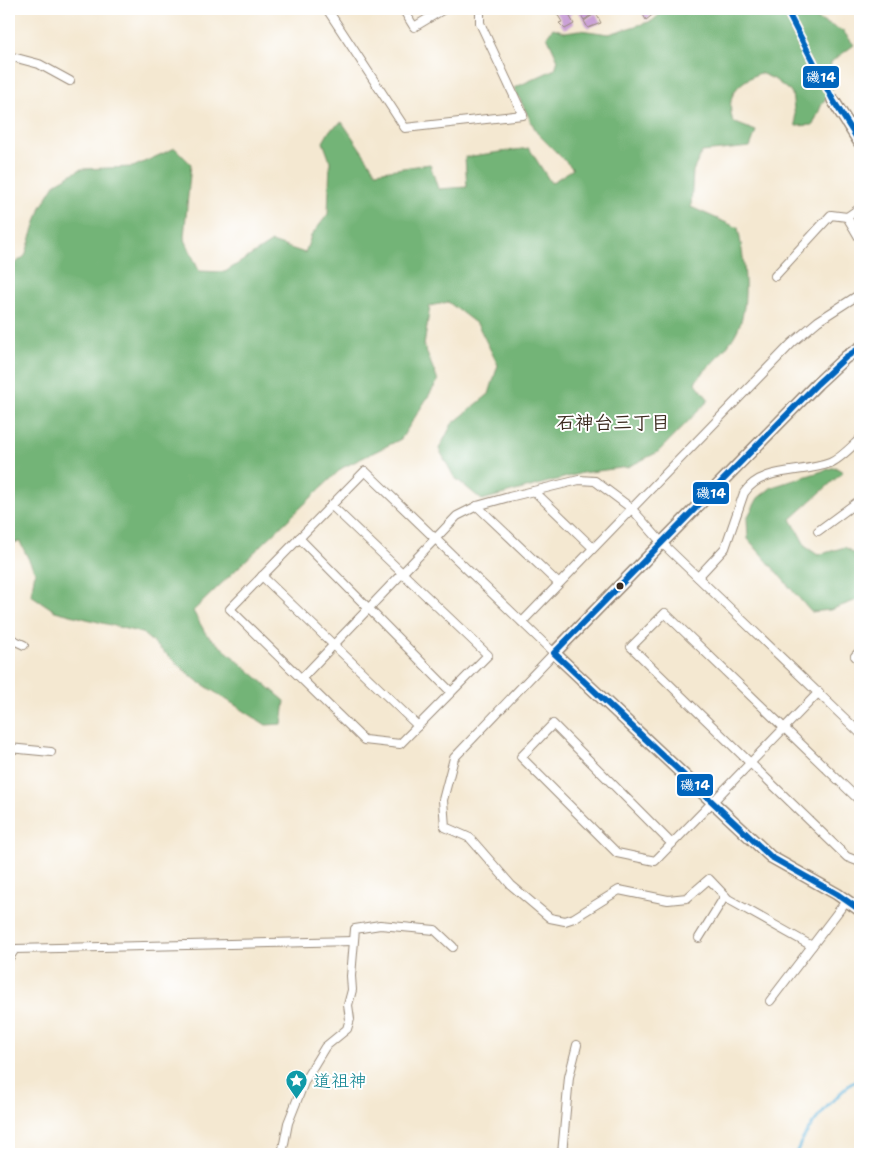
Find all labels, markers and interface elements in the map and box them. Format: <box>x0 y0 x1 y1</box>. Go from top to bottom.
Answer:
line badge: 磯14 <box>802 65 840 89</box>
text: 磯14 <box>806 68 836 86</box>
district label: 石神台三丁目 <box>556 410 670 435</box>
line badge: 磯14 <box>692 481 730 505</box>
text: 磯14 <box>696 484 726 502</box>
unlabelled marker <box>615 581 625 591</box>
line badge: 磯14 <box>676 773 714 797</box>
text: 磯14 <box>680 776 710 794</box>
place icon: 道祖神 <box>285 1069 309 1100</box>
place label: 道祖神 <box>313 1069 367 1093</box>

